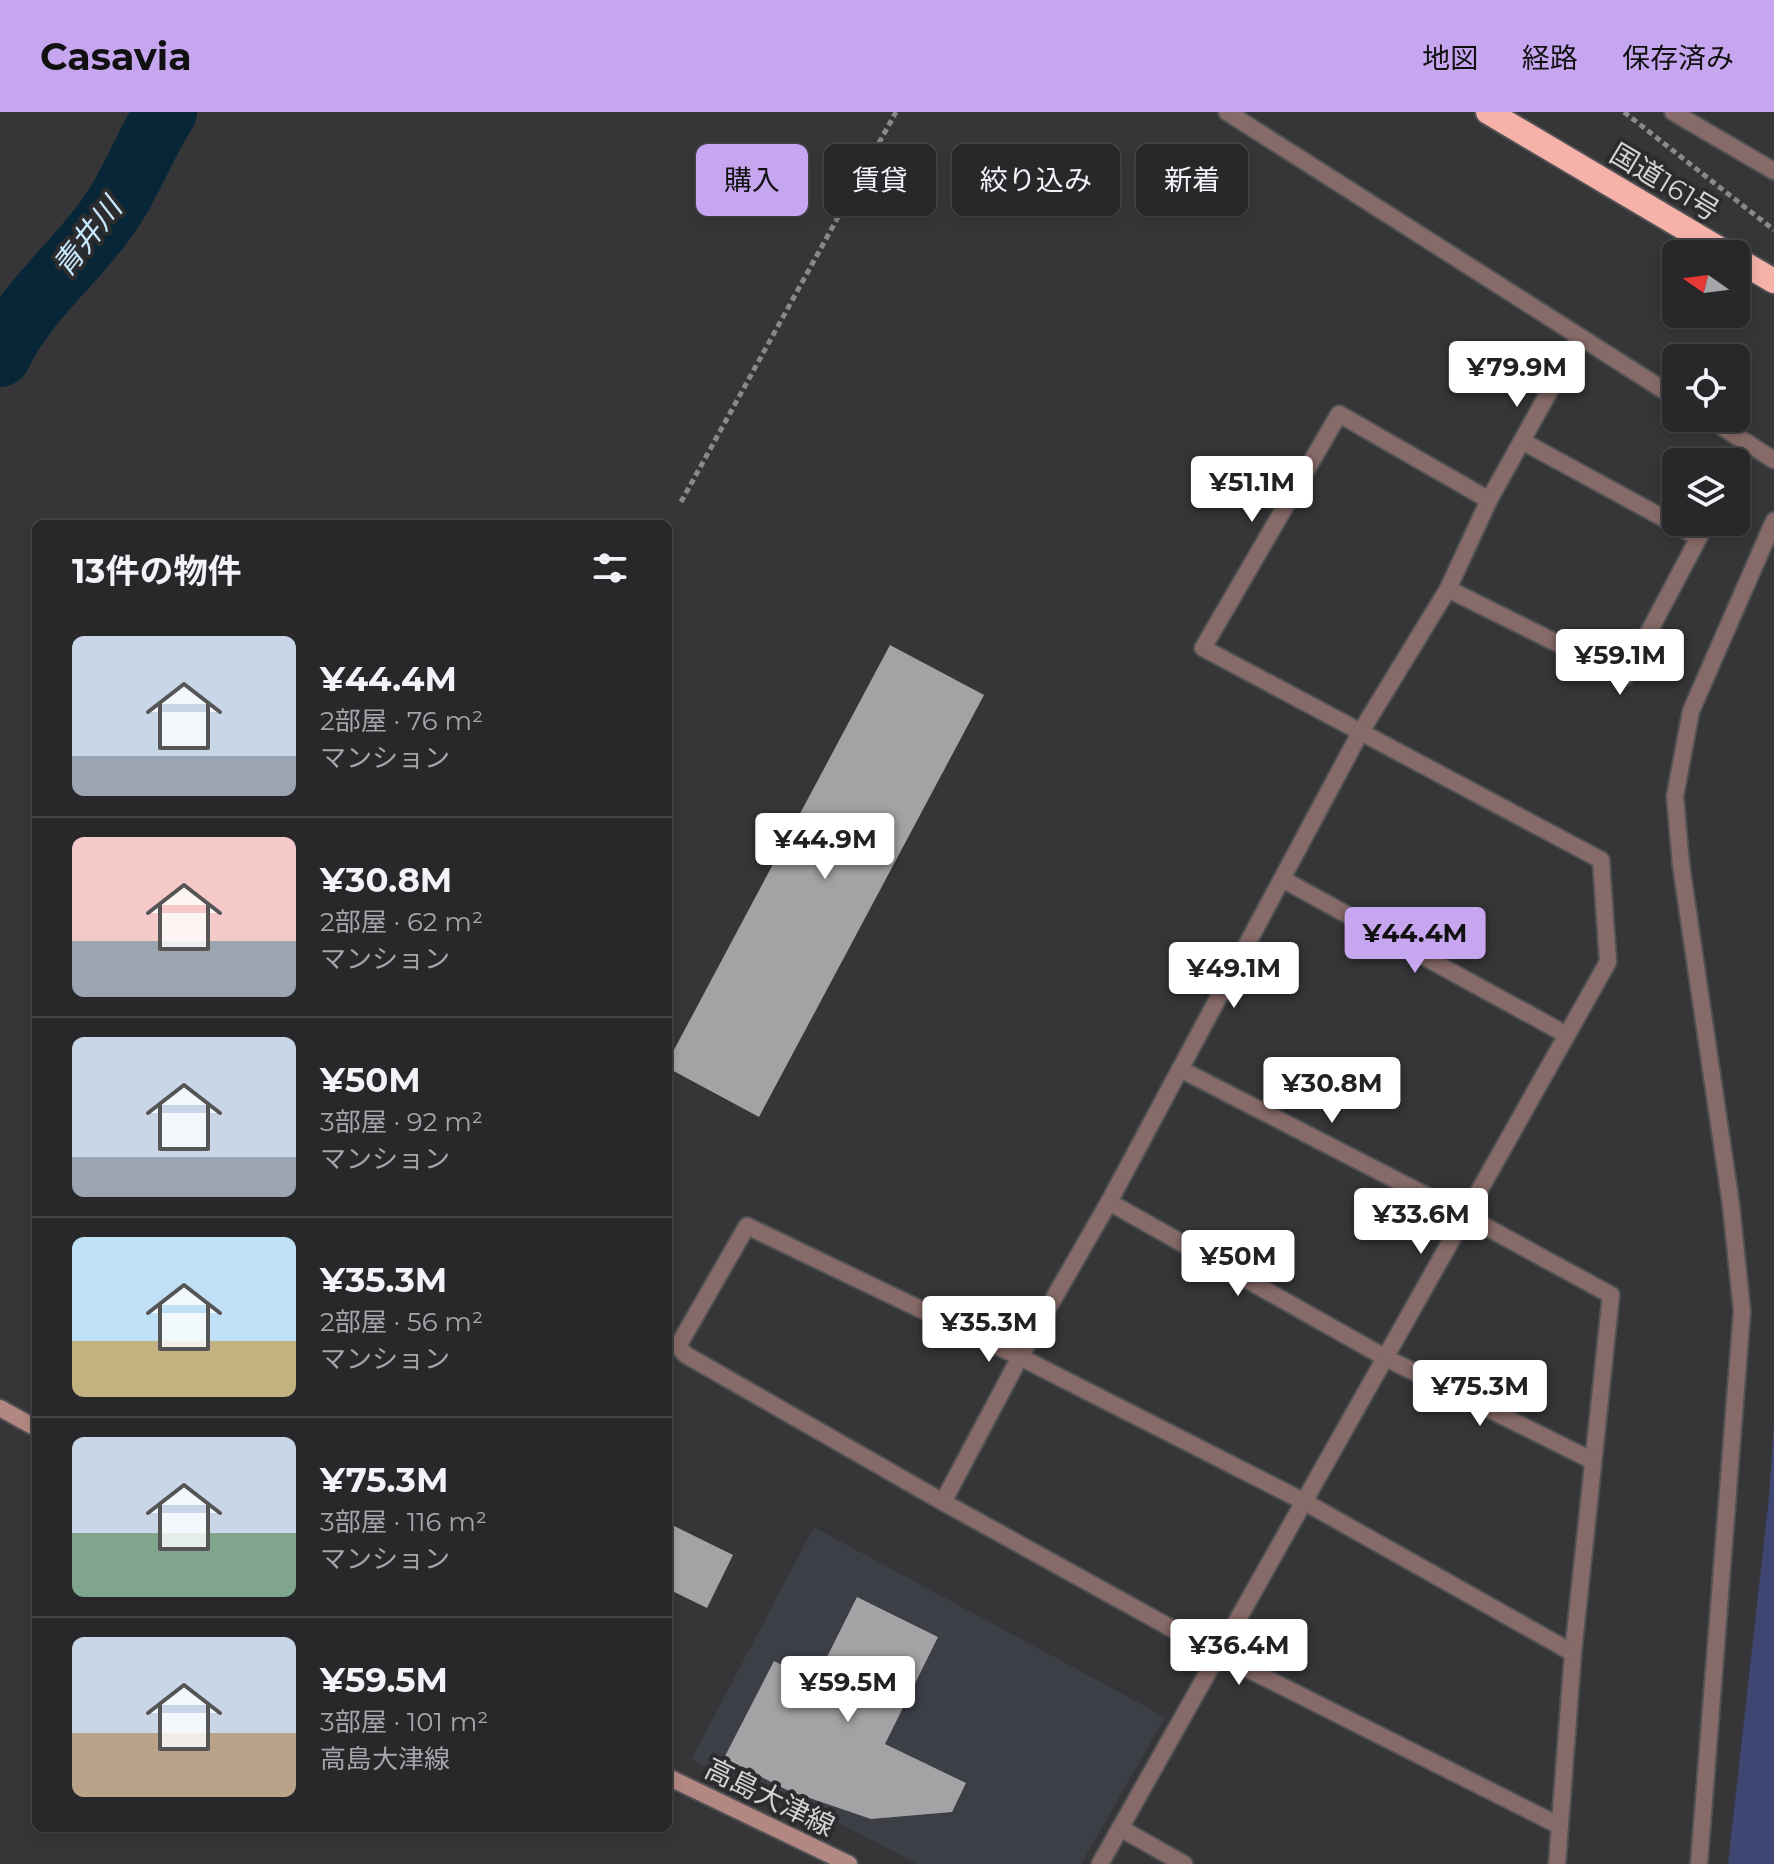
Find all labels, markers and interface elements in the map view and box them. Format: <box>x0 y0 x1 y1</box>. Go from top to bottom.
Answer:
text: Casavia <box>40 33 192 80</box>
text: 地図 <box>1422 41 1478 75</box>
text: 経路 <box>1522 41 1578 75</box>
text: 保存済み <box>1622 41 1734 75</box>
street label: 国道161号 <box>1604 136 1726 228</box>
chip: 購入 <box>696 144 808 216</box>
chip: 賃貸 <box>824 144 936 216</box>
chip: 絞り込み <box>952 144 1120 216</box>
chip: 新着 <box>1136 144 1248 216</box>
water label: 青井川 <box>45 188 131 284</box>
north arrow <box>1662 240 1750 328</box>
map controls <box>1662 240 1750 536</box>
pin: ¥79.9M <box>1452 341 1582 409</box>
button: locate <box>1662 344 1750 432</box>
text: ¥79.9M <box>1467 351 1567 383</box>
button: layers <box>1662 448 1750 536</box>
pin: ¥51.1M <box>1187 456 1317 524</box>
text: ¥51.1M <box>1209 466 1295 498</box>
icon: filters <box>588 546 632 590</box>
text: 13件の物件 <box>72 550 241 592</box>
pin: ¥59.1M <box>1555 629 1685 697</box>
text: ¥59.1M <box>1574 639 1666 671</box>
text: ¥44.4M <box>320 658 457 700</box>
icon: home <box>136 668 232 764</box>
text: 2部屋 · 76 m² <box>320 705 483 737</box>
text: マンション <box>320 742 450 774</box>
pin: ¥44.9M <box>760 813 890 881</box>
text: ¥44.9M <box>773 823 877 855</box>
text: ¥30.8M <box>320 859 452 901</box>
icon: home <box>136 869 232 965</box>
text: 2部屋 · 62 m² <box>320 906 483 938</box>
pin: ¥44.4M <box>1350 907 1480 975</box>
text: ¥44.4M <box>1363 917 1467 949</box>
pin: ¥49.1M <box>1169 942 1299 1010</box>
text: マンション <box>320 943 450 975</box>
text: ¥49.1M <box>1187 952 1281 984</box>
pin: ¥30.8M <box>1267 1057 1397 1125</box>
text: ¥50M <box>320 1059 421 1101</box>
text: ¥30.8M <box>1281 1067 1383 1099</box>
icon: home <box>136 1069 232 1165</box>
text: 3部屋 · 92 m² <box>320 1106 483 1138</box>
text: マンション <box>320 1143 450 1175</box>
pin: ¥33.6M <box>1356 1188 1486 1256</box>
text: ¥33.6M <box>1372 1198 1470 1230</box>
pin: ¥50M <box>1191 1230 1285 1298</box>
text: ¥50M <box>1199 1240 1277 1272</box>
text: ¥35.3M <box>320 1259 447 1301</box>
icon: home <box>136 1269 232 1365</box>
pin: ¥35.3M <box>924 1296 1054 1364</box>
text: 2部屋 · 56 m² <box>320 1306 483 1338</box>
text: ¥35.3M <box>940 1306 1038 1338</box>
text: マンション <box>320 1343 450 1375</box>
pin: ¥75.3M <box>1415 1360 1545 1428</box>
text: ¥75.3M <box>1431 1370 1529 1402</box>
text: ¥75.3M <box>320 1459 448 1501</box>
icon: home <box>136 1469 232 1565</box>
text: 3部屋 · 116 m² <box>320 1506 487 1538</box>
text: マンション <box>320 1543 450 1575</box>
pin: ¥36.4M <box>1174 1619 1304 1687</box>
text: ¥36.4M <box>1188 1629 1290 1661</box>
pin: ¥59.5M <box>783 1656 913 1724</box>
text: ¥59.5M <box>320 1659 448 1701</box>
text: ¥59.5M <box>799 1666 897 1698</box>
icon: home <box>136 1669 232 1765</box>
text: 3部屋 · 101 m² <box>320 1706 488 1738</box>
text: 高島大津線 <box>320 1743 450 1775</box>
street label: 高島大津線 <box>700 1751 840 1843</box>

